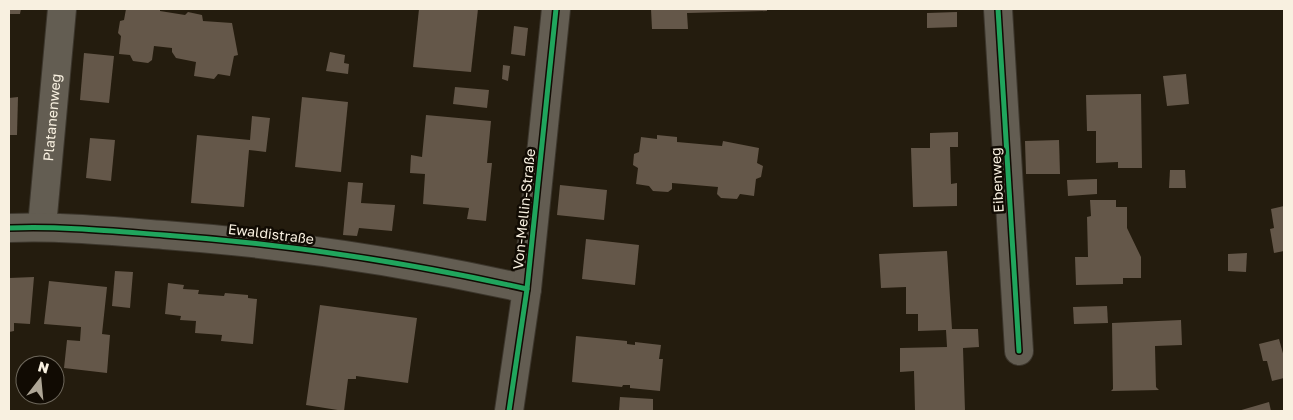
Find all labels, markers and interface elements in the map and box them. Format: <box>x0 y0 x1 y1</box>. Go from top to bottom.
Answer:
street label: Platanenweg <box>39 73 64 162</box>
street label: Eibenweg <box>986 147 1007 213</box>
street label: Von-Mellin-Straße <box>509 148 538 270</box>
street label: Ewaldistraße <box>227 220 315 247</box>
north arrow <box>15 355 65 405</box>
text: N <box>36 357 51 377</box>

